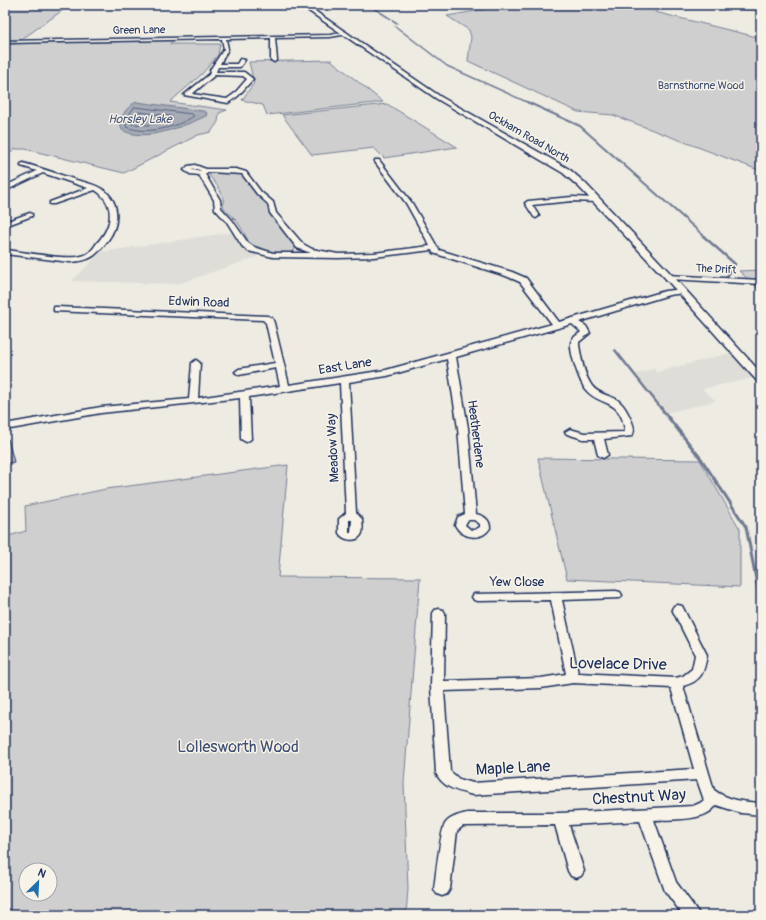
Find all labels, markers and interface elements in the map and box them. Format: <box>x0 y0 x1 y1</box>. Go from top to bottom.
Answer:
street label: Green Lane <box>112 23 166 37</box>
park label: Barnsthorne Wood <box>658 79 744 92</box>
street label: Ockham Road North <box>486 108 572 166</box>
water label: Horsley Lake <box>108 112 173 127</box>
street label: The Drift <box>695 261 737 277</box>
street label: Edwin Road <box>168 293 230 311</box>
street label: East Lane <box>317 354 373 378</box>
street label: Heatherdene <box>464 399 488 469</box>
street label: Meadow Way <box>323 413 343 483</box>
street label: Yew Close <box>489 574 545 590</box>
street label: Lovelace Drive <box>569 653 667 675</box>
park label: Lollesworth Wood <box>177 737 299 757</box>
street label: Maple Lane <box>475 756 551 780</box>
street label: Chestnut Way <box>592 785 687 809</box>
north arrow <box>18 862 58 902</box>
text: N <box>36 866 48 881</box>

